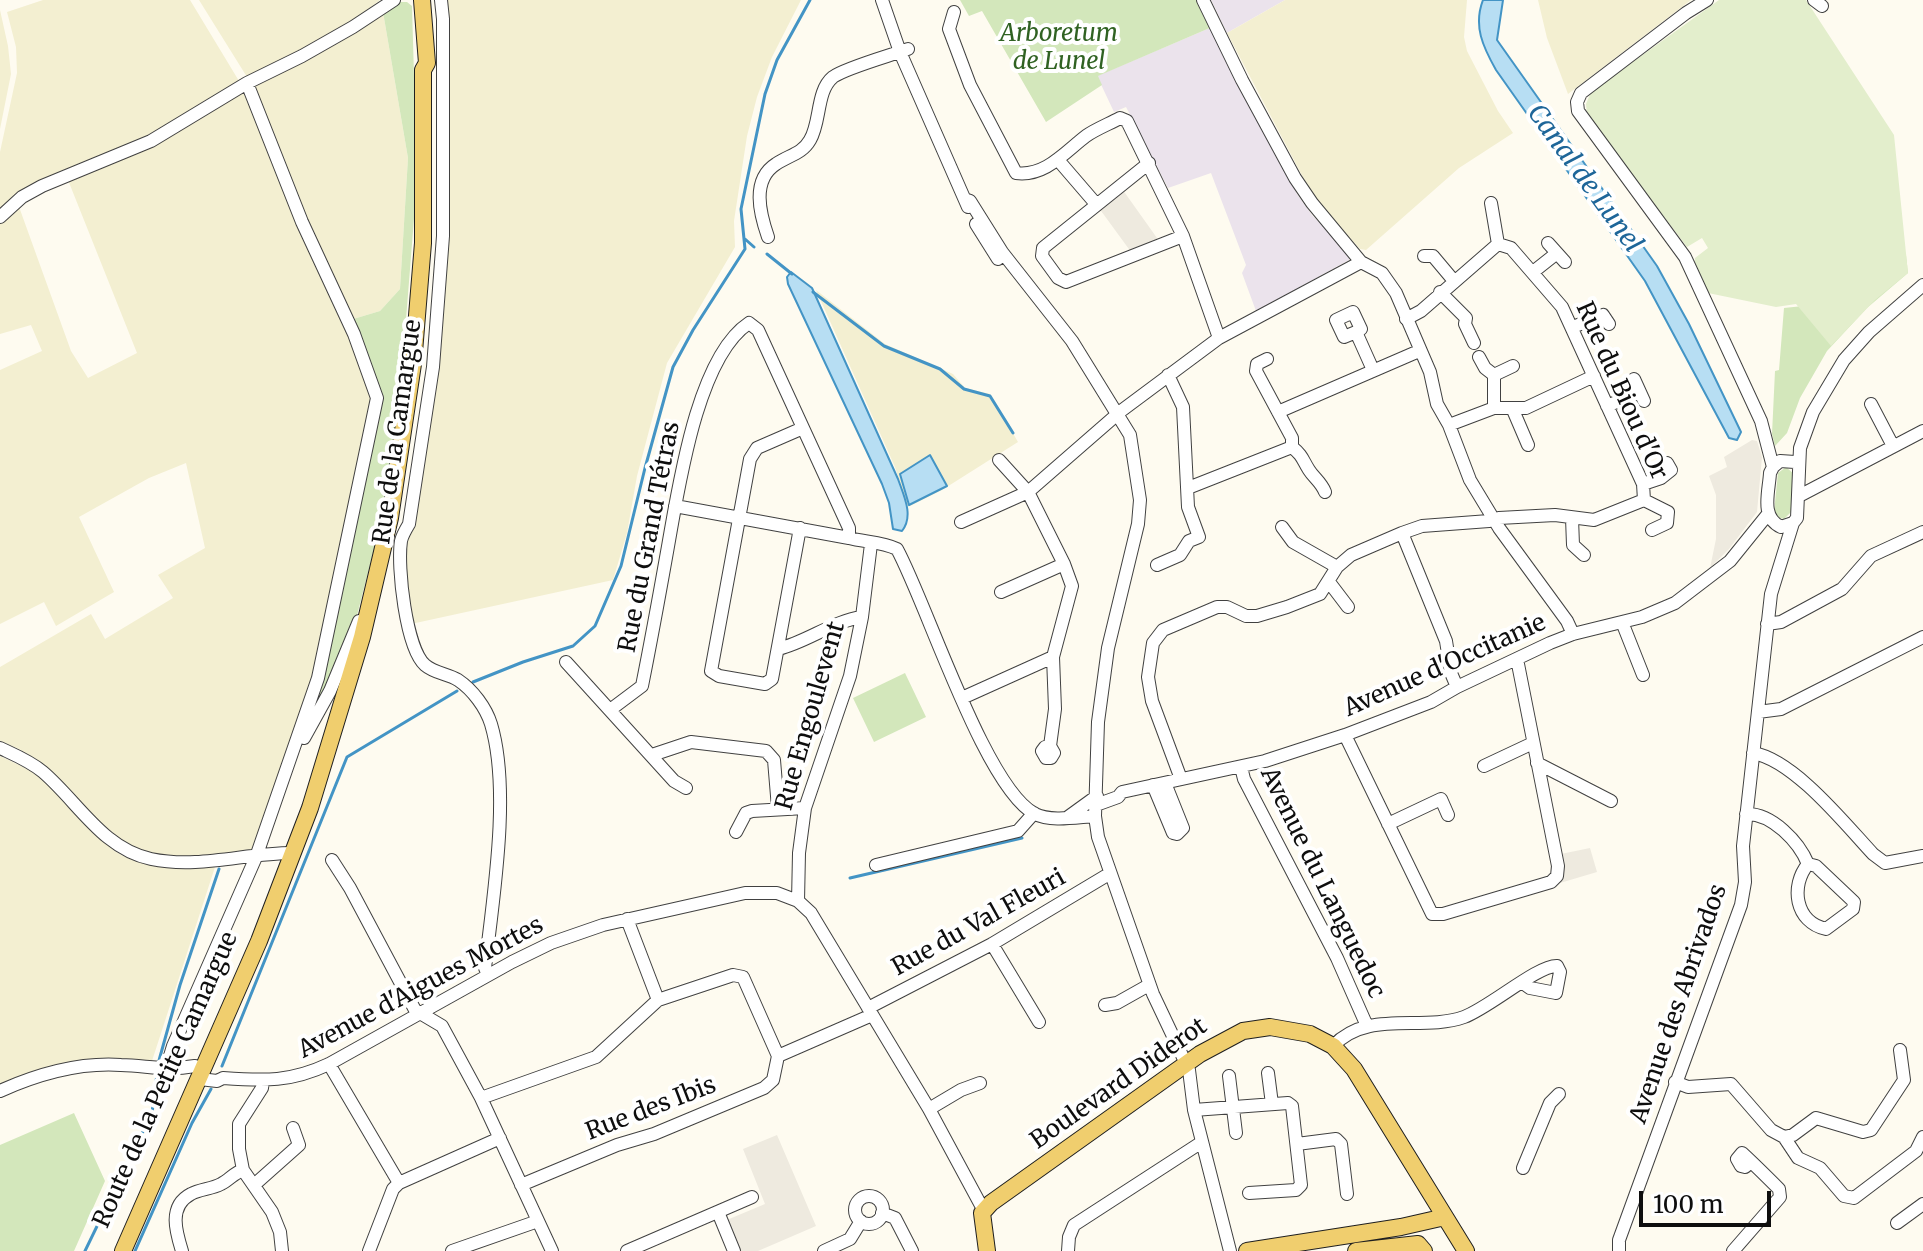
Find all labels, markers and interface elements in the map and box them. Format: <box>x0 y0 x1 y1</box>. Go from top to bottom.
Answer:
park label: Arboretum de Lunel <box>1000 20 1118 76</box>
water label: Canal de Lunel <box>1520 99 1648 259</box>
street label: Rue du Biou d'Or <box>1569 298 1673 484</box>
street label: Rue de la Camargue <box>368 318 428 546</box>
street label: Rue du Grand Tétras <box>613 419 687 655</box>
street label: Avenue d'Occitanie <box>1340 609 1550 723</box>
street label: Rue Engoulevent <box>770 619 852 813</box>
street label: Avenue du Languedoc <box>1254 763 1390 1003</box>
street label: Rue du Val Fleuri <box>887 863 1071 983</box>
street label: Avenue des Abrivados <box>1625 881 1733 1127</box>
street label: Avenue d'Aigues Mortes <box>293 911 549 1065</box>
street label: Route de la Petite Camargue <box>88 928 244 1232</box>
street label: Boulevard Diderot <box>1025 1012 1213 1156</box>
street label: Rue des Ibis <box>582 1071 720 1147</box>
scale bar <box>1643 1175 1775 1225</box>
text: 100 m <box>1653 1189 1723 1220</box>

